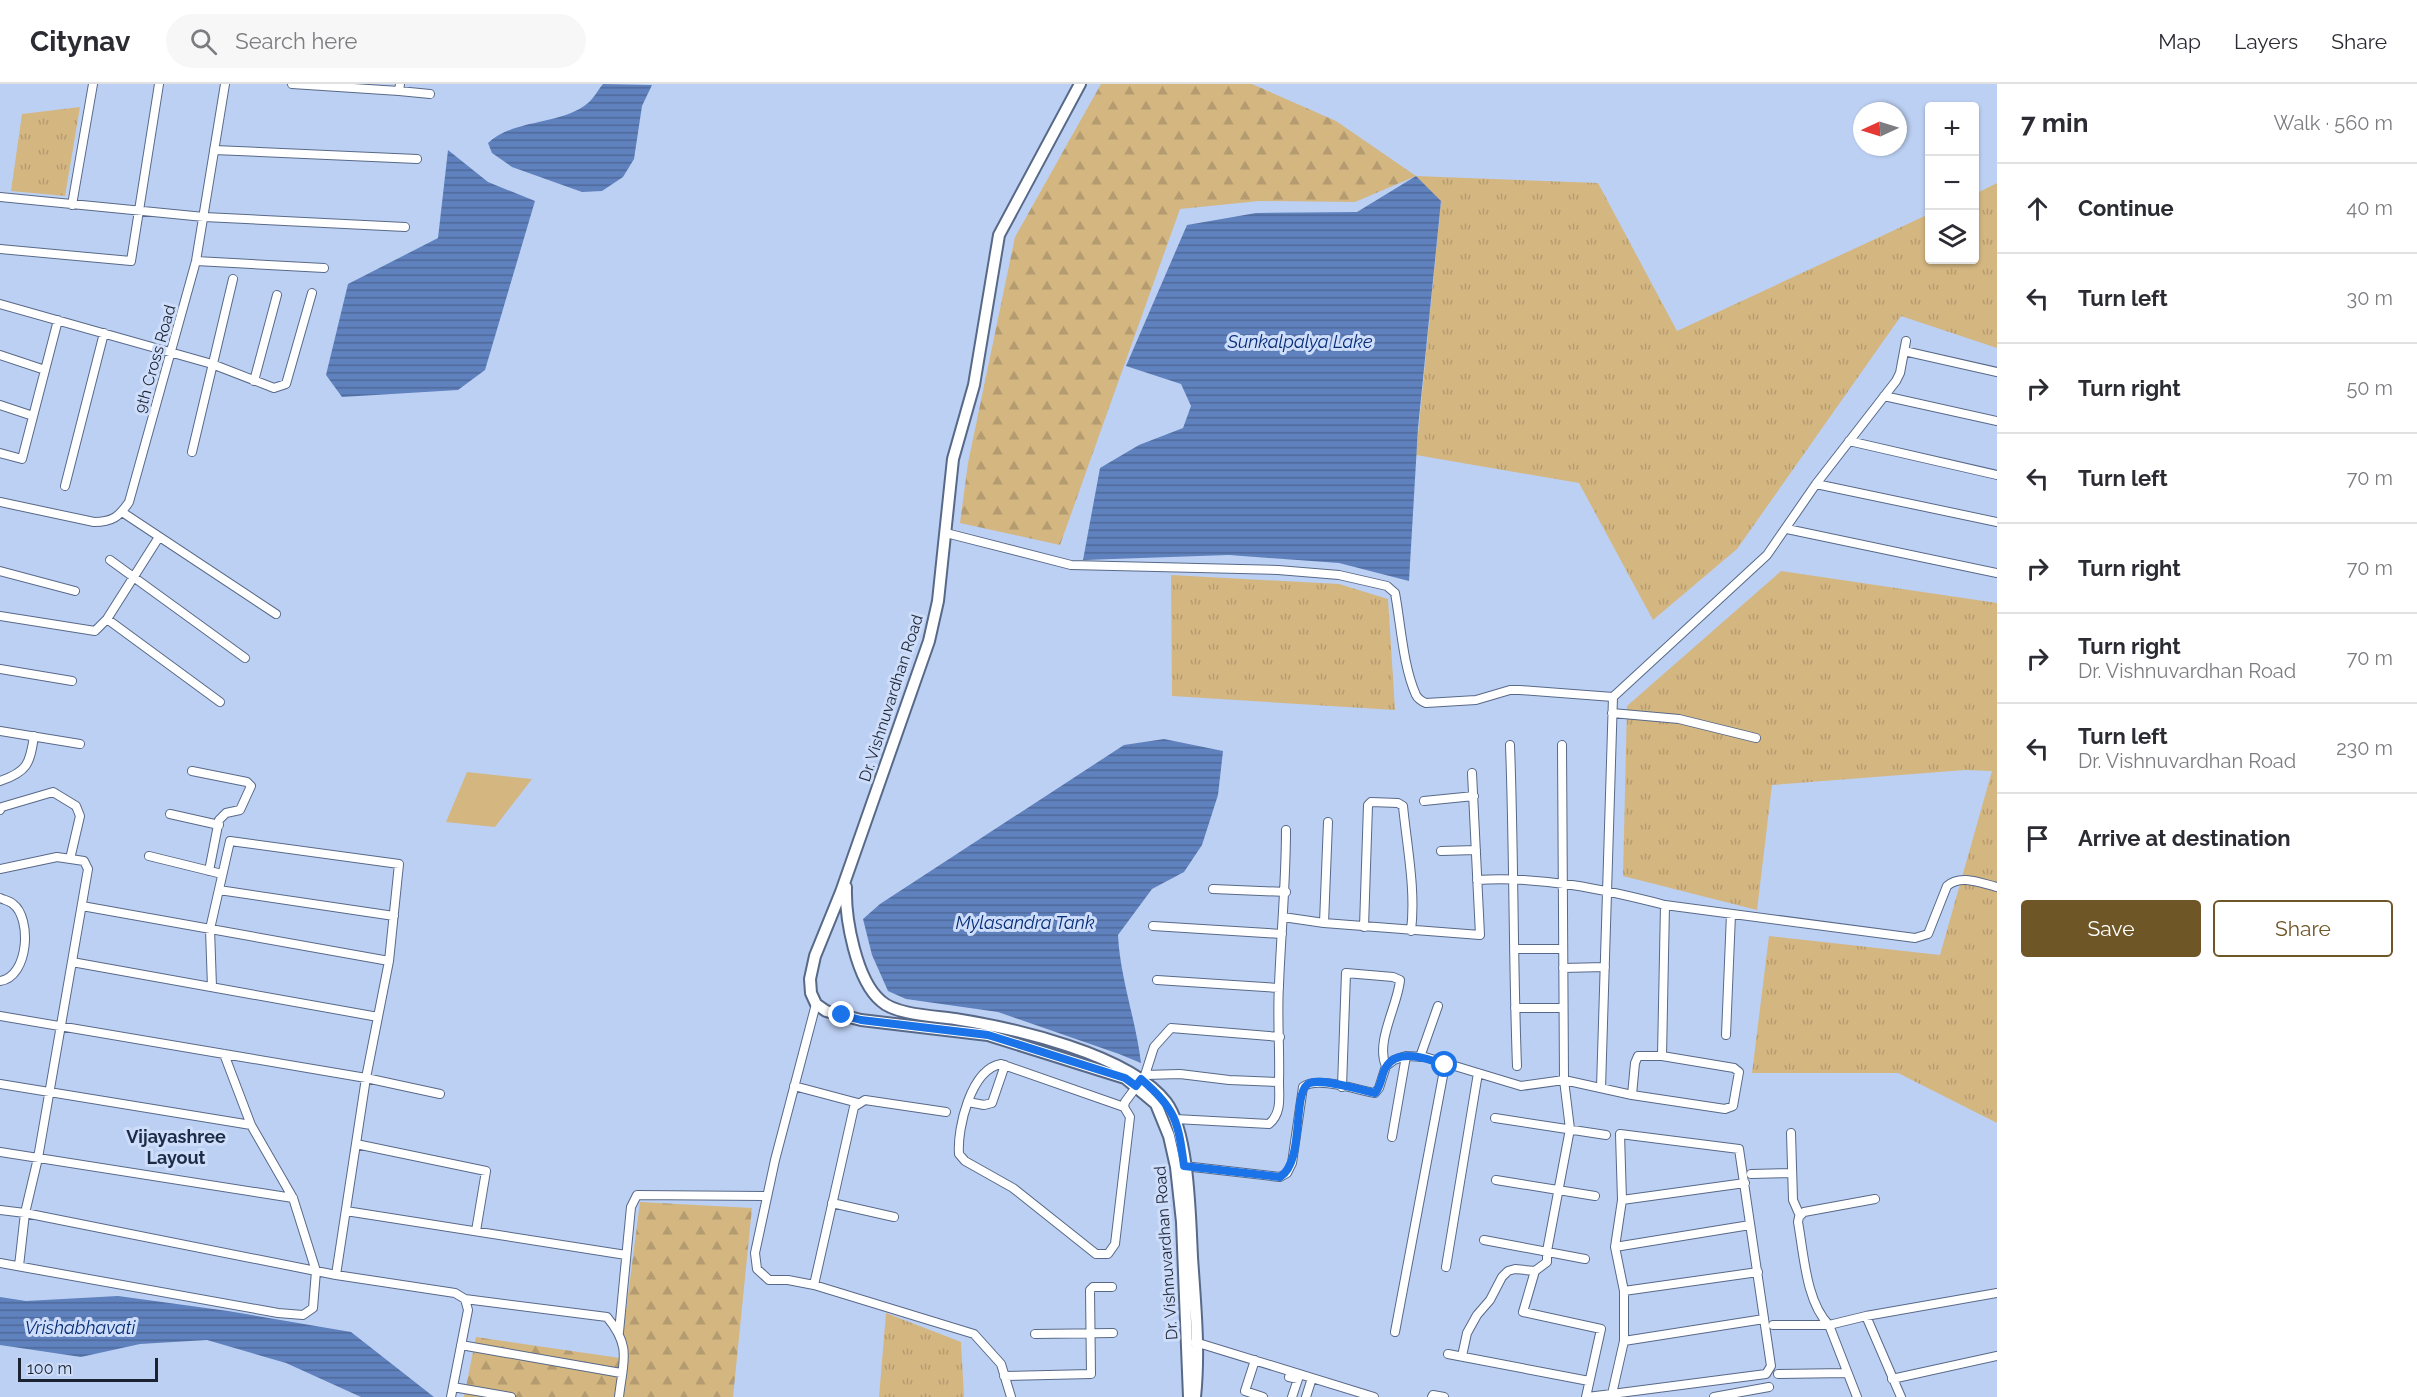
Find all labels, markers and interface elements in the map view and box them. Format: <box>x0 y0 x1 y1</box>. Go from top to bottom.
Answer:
search box <box>166 14 586 68</box>
text: Citynav <box>30 25 130 58</box>
icon: search <box>187 25 220 58</box>
text: Search here <box>235 28 357 54</box>
text: Map <box>2158 29 2201 54</box>
text: Layers <box>2234 29 2298 54</box>
text: Share <box>2331 29 2387 54</box>
north arrow <box>1853 102 1907 156</box>
map controls <box>1925 102 1979 264</box>
button: + <box>1925 102 1979 156</box>
text: 7 min <box>2021 108 2088 138</box>
text: Walk · 560 m <box>2274 111 2393 135</box>
button: − <box>1925 156 1979 210</box>
icon: ahead <box>2021 192 2054 225</box>
text: Continue <box>2078 195 2174 221</box>
text: 40 m <box>2346 196 2393 220</box>
button: layers <box>1925 210 1979 264</box>
icon: left <box>2021 282 2054 315</box>
text: Turn left <box>2078 285 2168 311</box>
text: 30 m <box>2347 286 2393 310</box>
street label: 9th Cross Road <box>130 303 180 415</box>
water label: Sunkalpalya Lake <box>1226 331 1373 352</box>
icon: right <box>2021 372 2054 405</box>
text: Turn right <box>2078 375 2181 401</box>
text: 50 m <box>2346 376 2393 400</box>
icon: left <box>2021 462 2054 495</box>
text: Turn left <box>2078 465 2168 491</box>
text: 70 m <box>2347 466 2393 490</box>
icon: right <box>2021 552 2054 585</box>
text: Turn right <box>2078 555 2181 581</box>
text: 70 m <box>2347 556 2393 580</box>
street label: Dr. Vishnuvardhan Road <box>855 612 927 784</box>
text: Turn right <box>2078 633 2181 659</box>
icon: right <box>2021 642 2054 675</box>
text: 70 m <box>2347 646 2393 670</box>
text: Dr. Vishnuvardhan Road <box>2078 659 2296 683</box>
text: Turn left <box>2078 723 2168 749</box>
icon: left <box>2021 732 2054 765</box>
text: 230 m <box>2336 736 2393 760</box>
text: Dr. Vishnuvardhan Road <box>2078 749 2296 773</box>
icon: arrive <box>2021 822 2054 855</box>
text: Arrive at destination <box>2078 825 2291 851</box>
button: Save <box>2021 900 2201 957</box>
button: Share <box>2213 900 2393 957</box>
water label: Mylasandra Tank <box>955 912 1095 933</box>
route end <box>828 1001 854 1027</box>
route start <box>1431 1051 1457 1077</box>
district label: Vijayashree Layout <box>126 1126 226 1168</box>
street label: Dr. Vishnuvardhan Road <box>1150 1165 1182 1341</box>
water label: Vrishabhavati <box>25 1317 136 1338</box>
scale bar <box>18 1355 158 1382</box>
text: 100 m <box>27 1359 72 1378</box>

